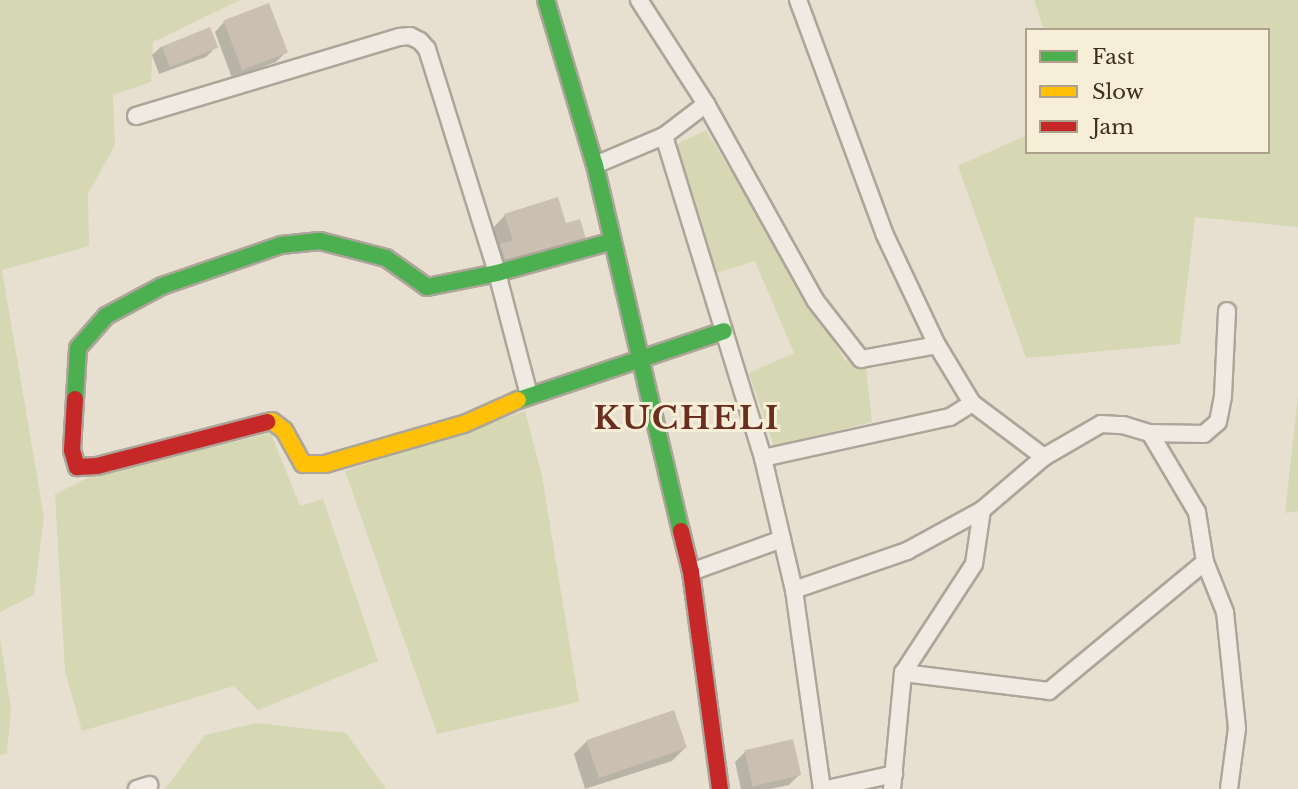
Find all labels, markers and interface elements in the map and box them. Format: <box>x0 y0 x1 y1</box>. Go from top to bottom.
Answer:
legend <box>1025 28 1270 154</box>
text: Fast <box>1092 44 1134 70</box>
text: Slow <box>1092 79 1144 105</box>
text: Jam <box>1092 114 1134 140</box>
district label: KUCHELI <box>594 399 780 437</box>

